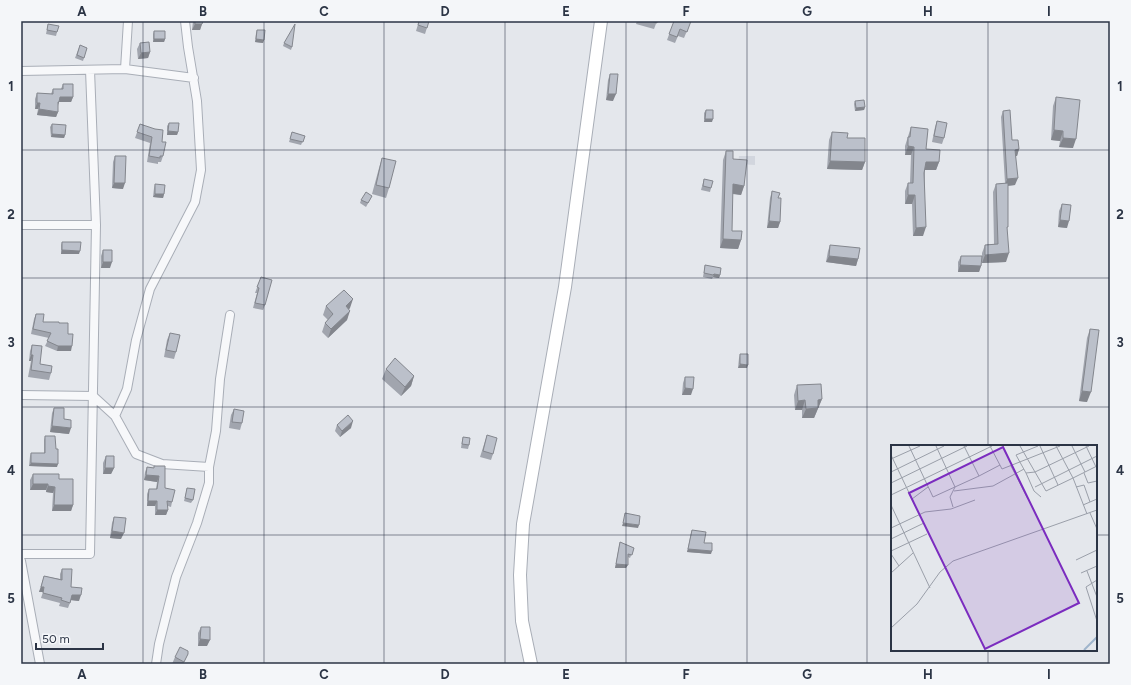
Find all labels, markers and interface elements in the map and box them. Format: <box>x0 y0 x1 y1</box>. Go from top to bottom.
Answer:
text: A <box>77 4 87 19</box>
text: B <box>199 4 207 19</box>
text: C <box>319 4 329 19</box>
text: D <box>440 4 450 19</box>
text: E <box>562 4 570 19</box>
text: F <box>682 4 690 19</box>
text: G <box>802 4 812 19</box>
text: H <box>923 4 933 19</box>
text: I <box>1047 4 1051 19</box>
text: 1 <box>8 79 14 94</box>
text: 1 <box>1117 79 1123 94</box>
text: 2 <box>7 207 15 222</box>
text: 2 <box>1116 207 1124 222</box>
text: 3 <box>7 335 15 350</box>
text: 3 <box>1116 335 1124 350</box>
inset map <box>891 445 1097 651</box>
text: 4 <box>7 463 15 478</box>
text: 4 <box>1116 463 1124 478</box>
text: 5 <box>7 591 15 606</box>
text: 5 <box>1116 591 1124 606</box>
scale bar <box>36 625 103 651</box>
text: 50 m <box>42 632 70 646</box>
text: A <box>77 667 87 682</box>
text: B <box>199 667 207 682</box>
text: C <box>319 667 329 682</box>
text: D <box>440 667 450 682</box>
text: E <box>562 667 570 682</box>
text: F <box>682 667 690 682</box>
text: G <box>802 667 812 682</box>
text: H <box>923 667 933 682</box>
text: I <box>1047 667 1051 682</box>

